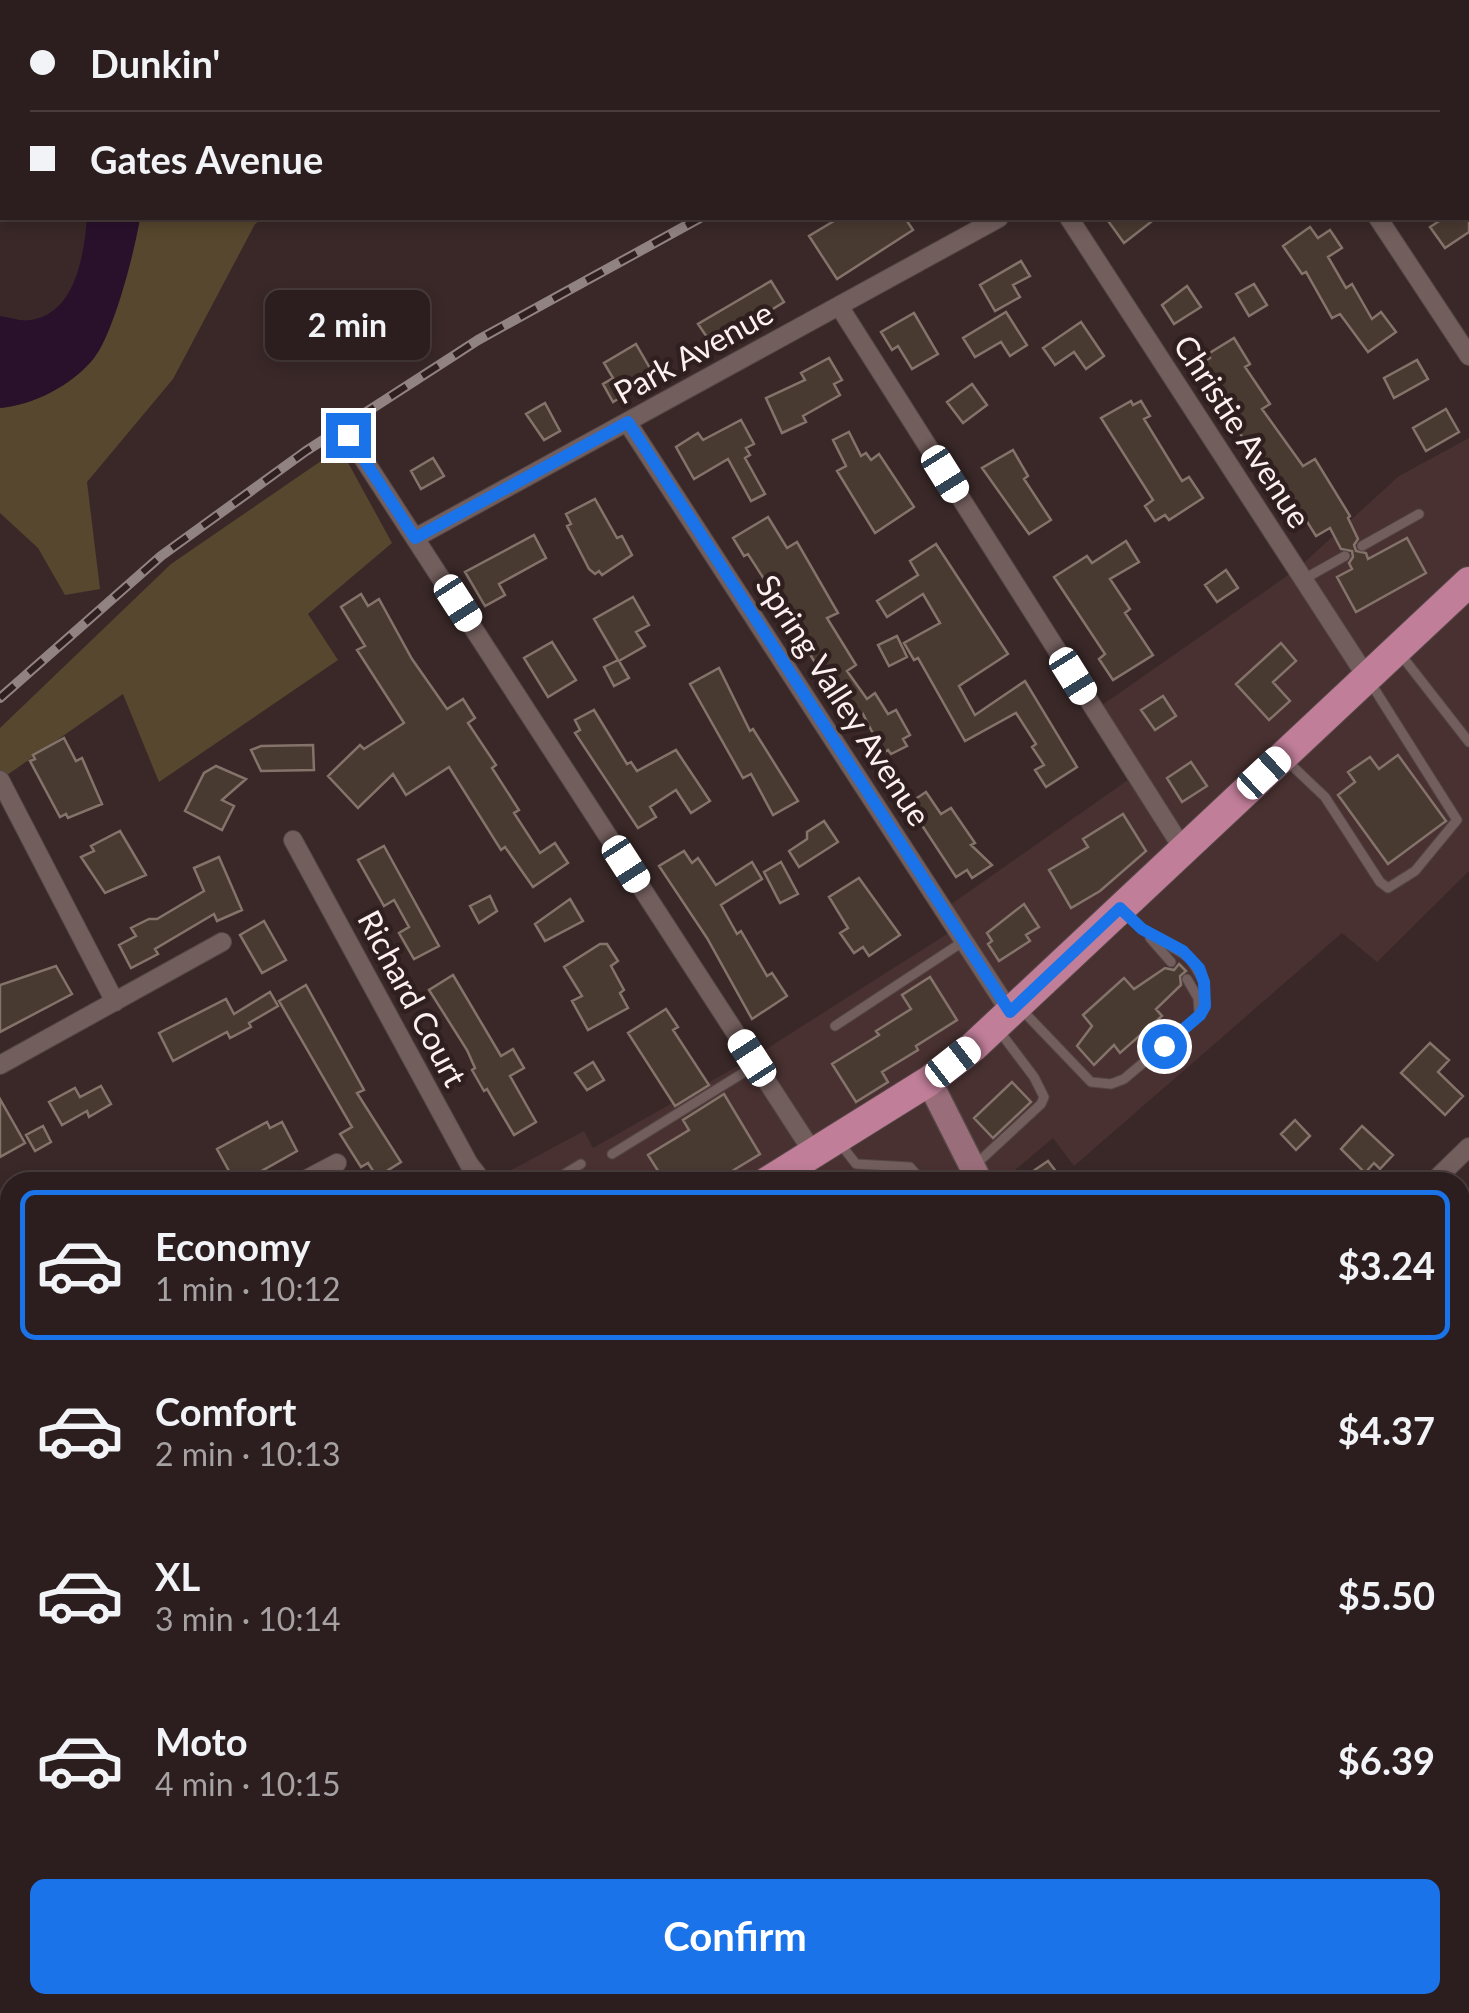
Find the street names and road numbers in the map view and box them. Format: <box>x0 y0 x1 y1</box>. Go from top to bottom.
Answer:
street label: Park Avenue <box>607 292 779 412</box>
street label: Christie Avenue <box>1166 327 1320 535</box>
street label: Spring Valley Avenue <box>748 567 940 833</box>
street label: Richard Court <box>350 903 476 1093</box>

